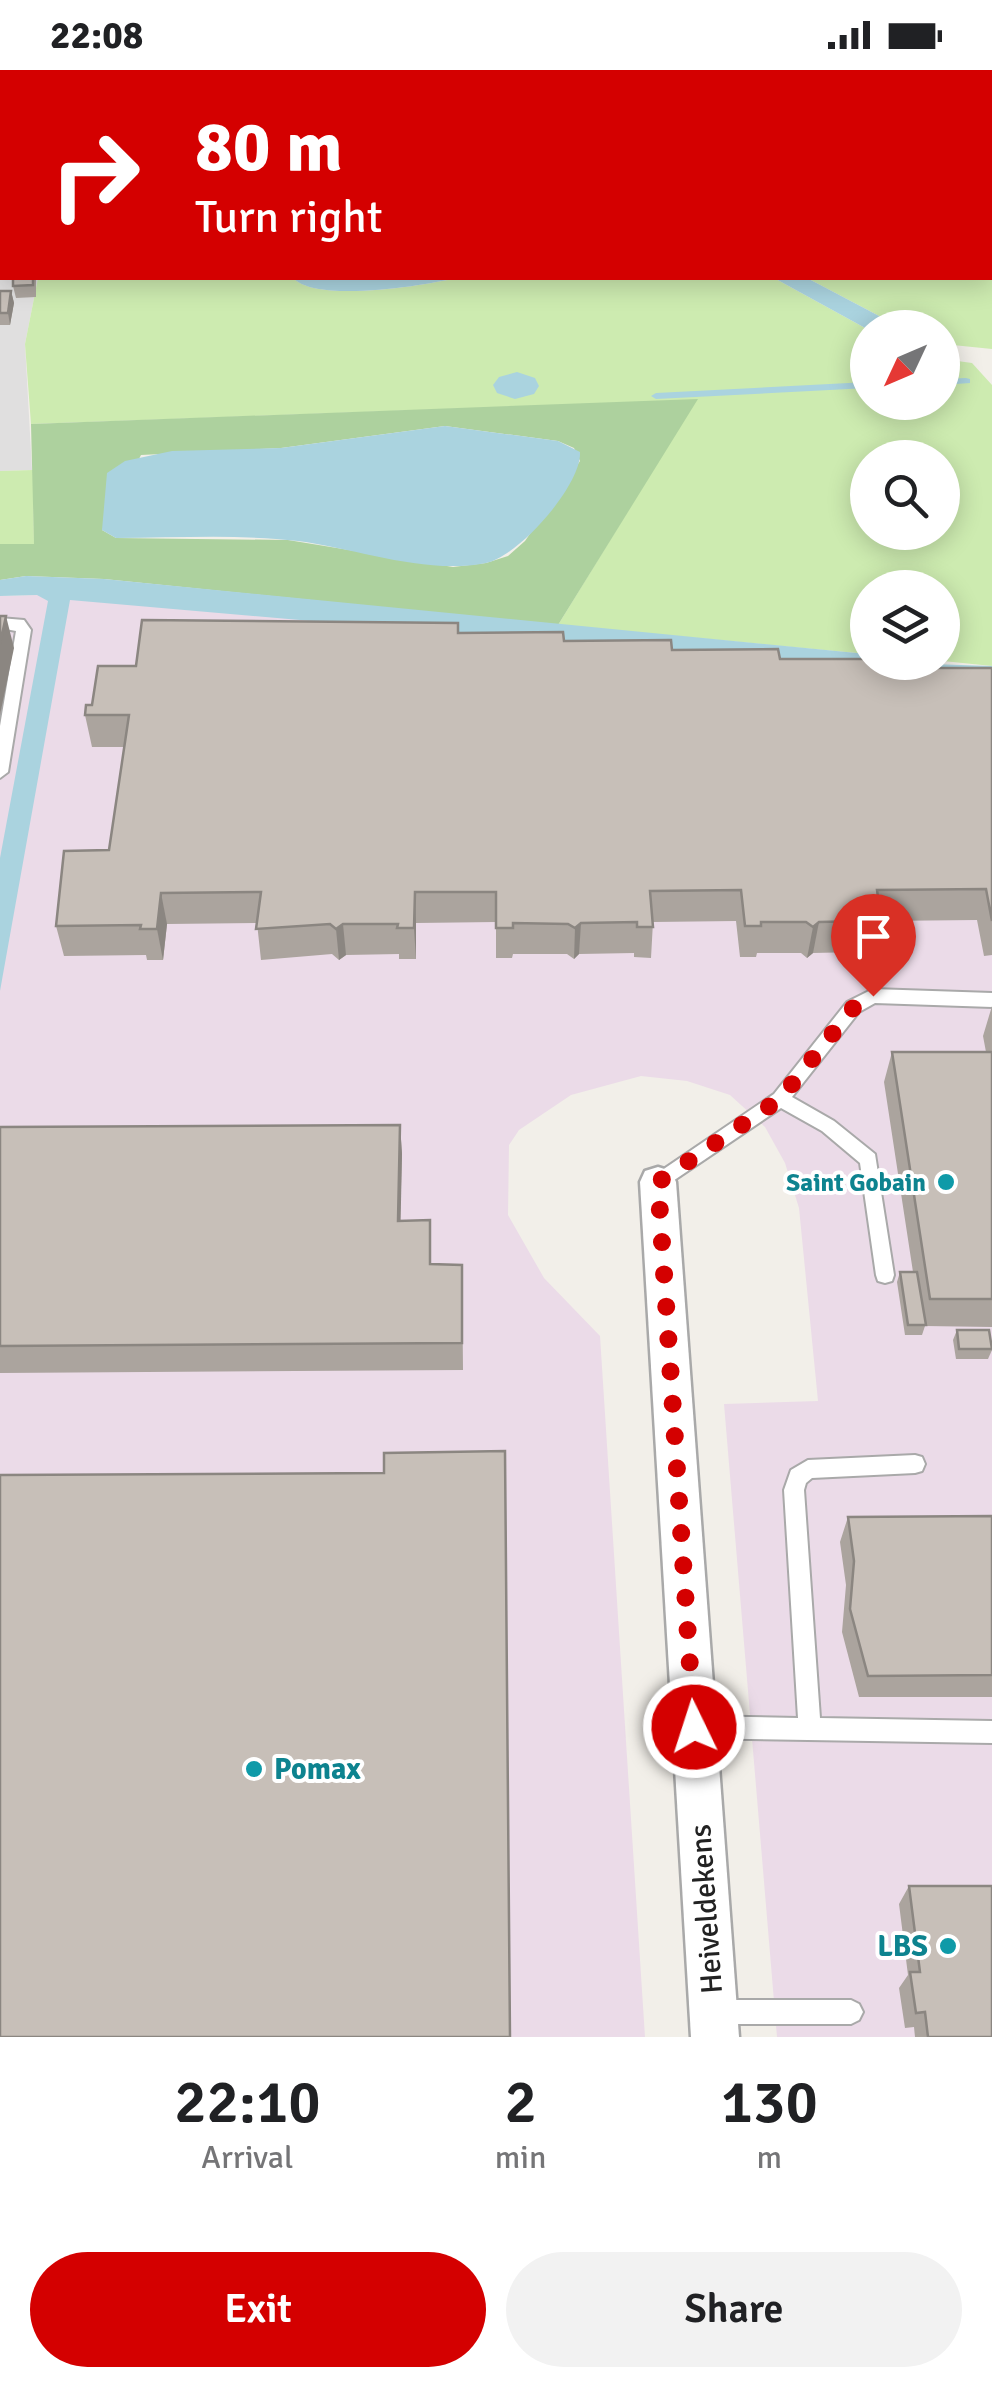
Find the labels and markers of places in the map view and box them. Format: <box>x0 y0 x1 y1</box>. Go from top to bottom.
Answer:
pin <box>831 894 916 997</box>
place label: Saint Gobain <box>786 1167 926 1198</box>
marker: Saint Gobain <box>935 1171 957 1193</box>
place label: Pomax <box>274 1751 361 1788</box>
marker: Pomax <box>243 1758 265 1780</box>
place label: LBS <box>877 1928 928 1965</box>
marker: LBS <box>937 1935 959 1957</box>

